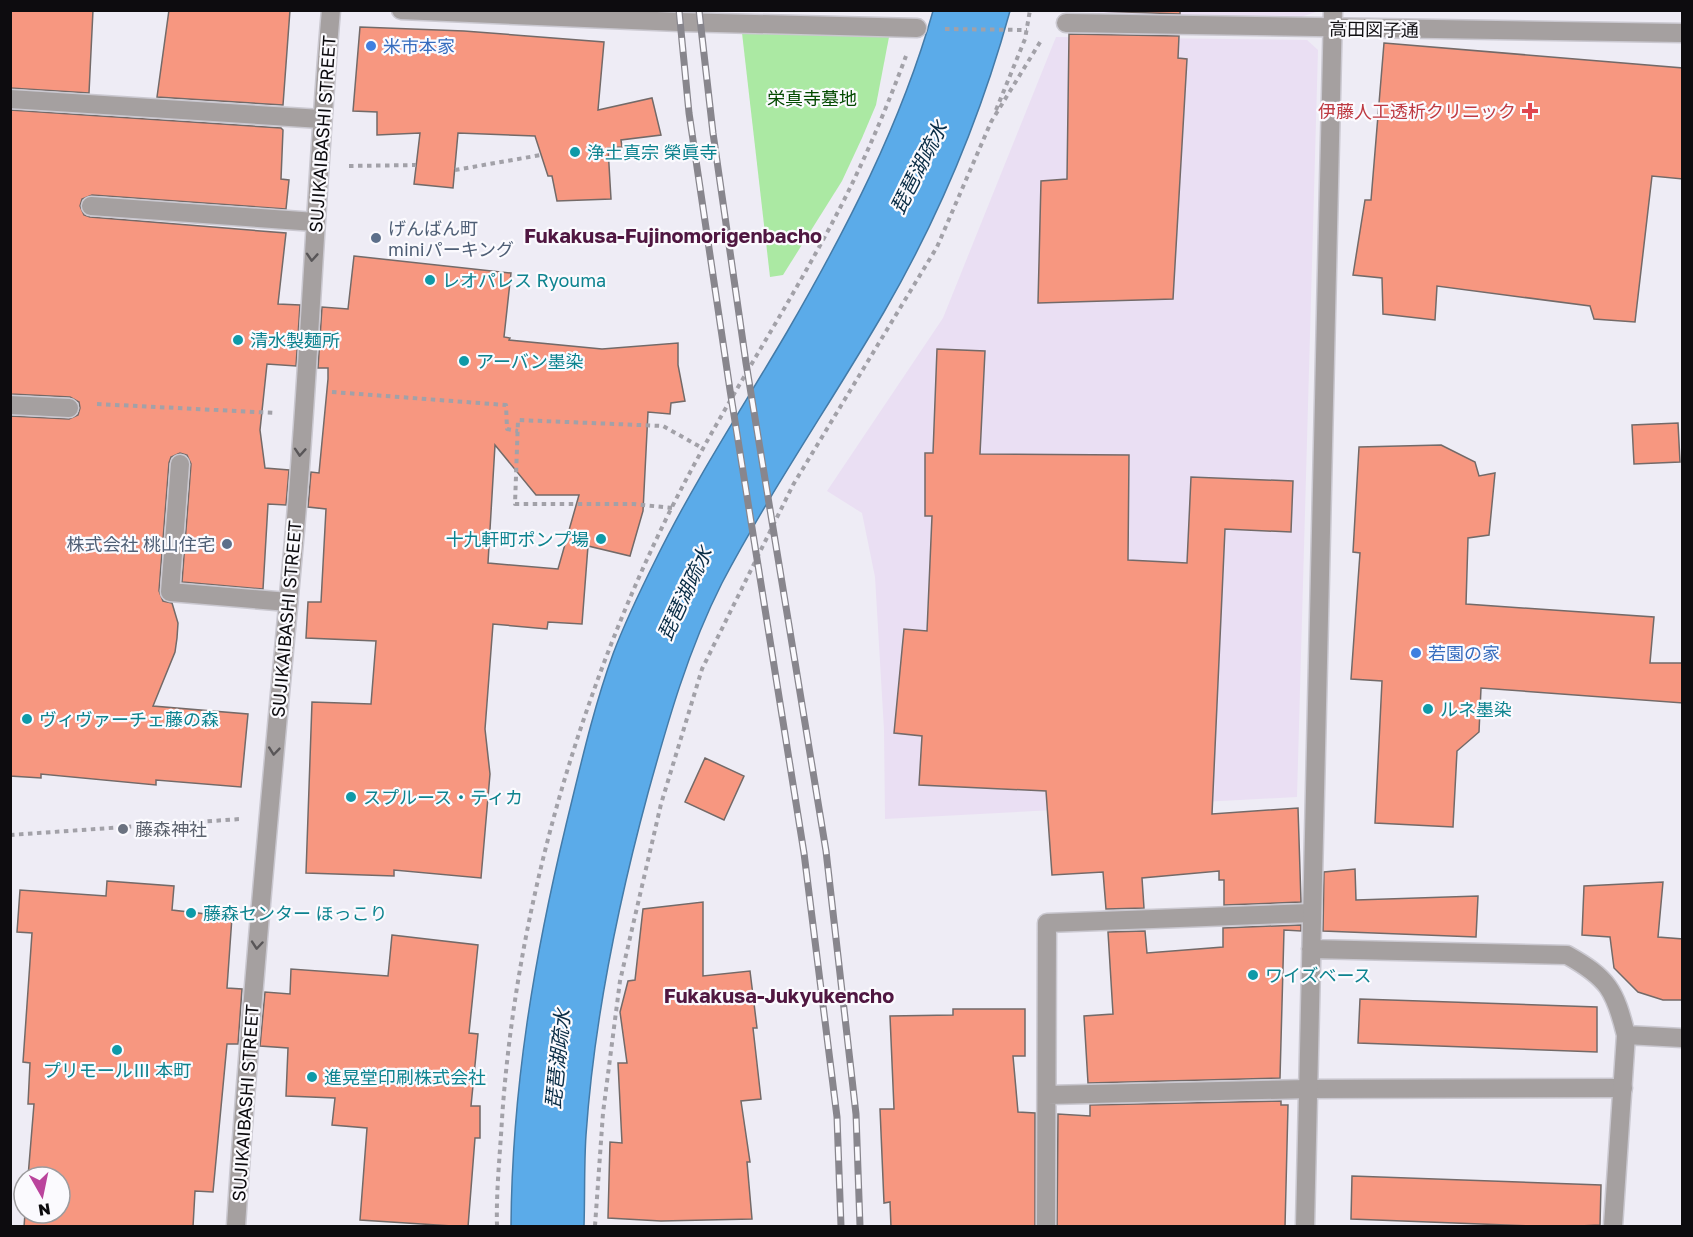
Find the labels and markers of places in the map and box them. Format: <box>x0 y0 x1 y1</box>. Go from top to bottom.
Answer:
place label: 米市本家 <box>383 35 455 57</box>
marker: 米市本家 <box>364 39 378 53</box>
place label: 伊藤人工透析クリニック <box>1318 100 1516 122</box>
marker: 伊藤人工透析クリニック <box>1521 102 1539 120</box>
place label: 浄土真宗 榮眞寺 <box>587 141 718 163</box>
marker: 浄土真宗 榮眞寺 <box>568 145 582 159</box>
place label: げんばん町 miniパーキング <box>388 217 514 260</box>
marker: げんばん町 miniパーキング <box>369 231 383 245</box>
place label: レオパレス Ryouma <box>442 269 606 291</box>
marker: レオパレス Ryouma <box>423 273 437 287</box>
place label: 清水製麺所 <box>250 329 340 351</box>
marker: 清水製麺所 <box>231 333 245 347</box>
place label: アーバン墨染 <box>476 350 584 372</box>
marker: アーバン墨染 <box>457 354 471 368</box>
place label: 十九軒町ポンプ場 <box>446 528 589 550</box>
marker: 十九軒町ポンプ場 <box>594 532 608 546</box>
place label: 株式会社 桃山住宅 <box>67 533 215 555</box>
marker: 株式会社 桃山住宅 <box>220 537 234 551</box>
place label: 若園の家 <box>1428 642 1500 664</box>
marker: 若園の家 <box>1409 646 1423 660</box>
place label: ルネ墨染 <box>1440 698 1512 720</box>
marker: ルネ墨染 <box>1421 702 1435 716</box>
place label: ヴィヴァーチェ藤の森 <box>39 708 219 730</box>
marker: ヴィヴァーチェ藤の森 <box>20 712 34 726</box>
place label: スプルース・ティカ <box>363 786 523 808</box>
marker: スプルース・ティカ <box>344 790 358 804</box>
place label: 藤森神社 <box>135 818 207 840</box>
marker: 藤森神社 <box>116 822 130 836</box>
place label: 藤森センター ほっこり <box>203 902 388 924</box>
marker: 藤森センター ほっこり <box>184 906 198 920</box>
place label: ワイズベース <box>1265 964 1372 986</box>
marker: ワイズベース <box>1246 968 1260 982</box>
marker: プリモールⅢ 本町 <box>110 1043 124 1057</box>
place label: プリモールⅢ 本町 <box>43 1059 191 1081</box>
place label: 進晃堂印刷株式会社 <box>324 1066 486 1088</box>
marker: 進晃堂印刷株式会社 <box>305 1070 319 1084</box>

